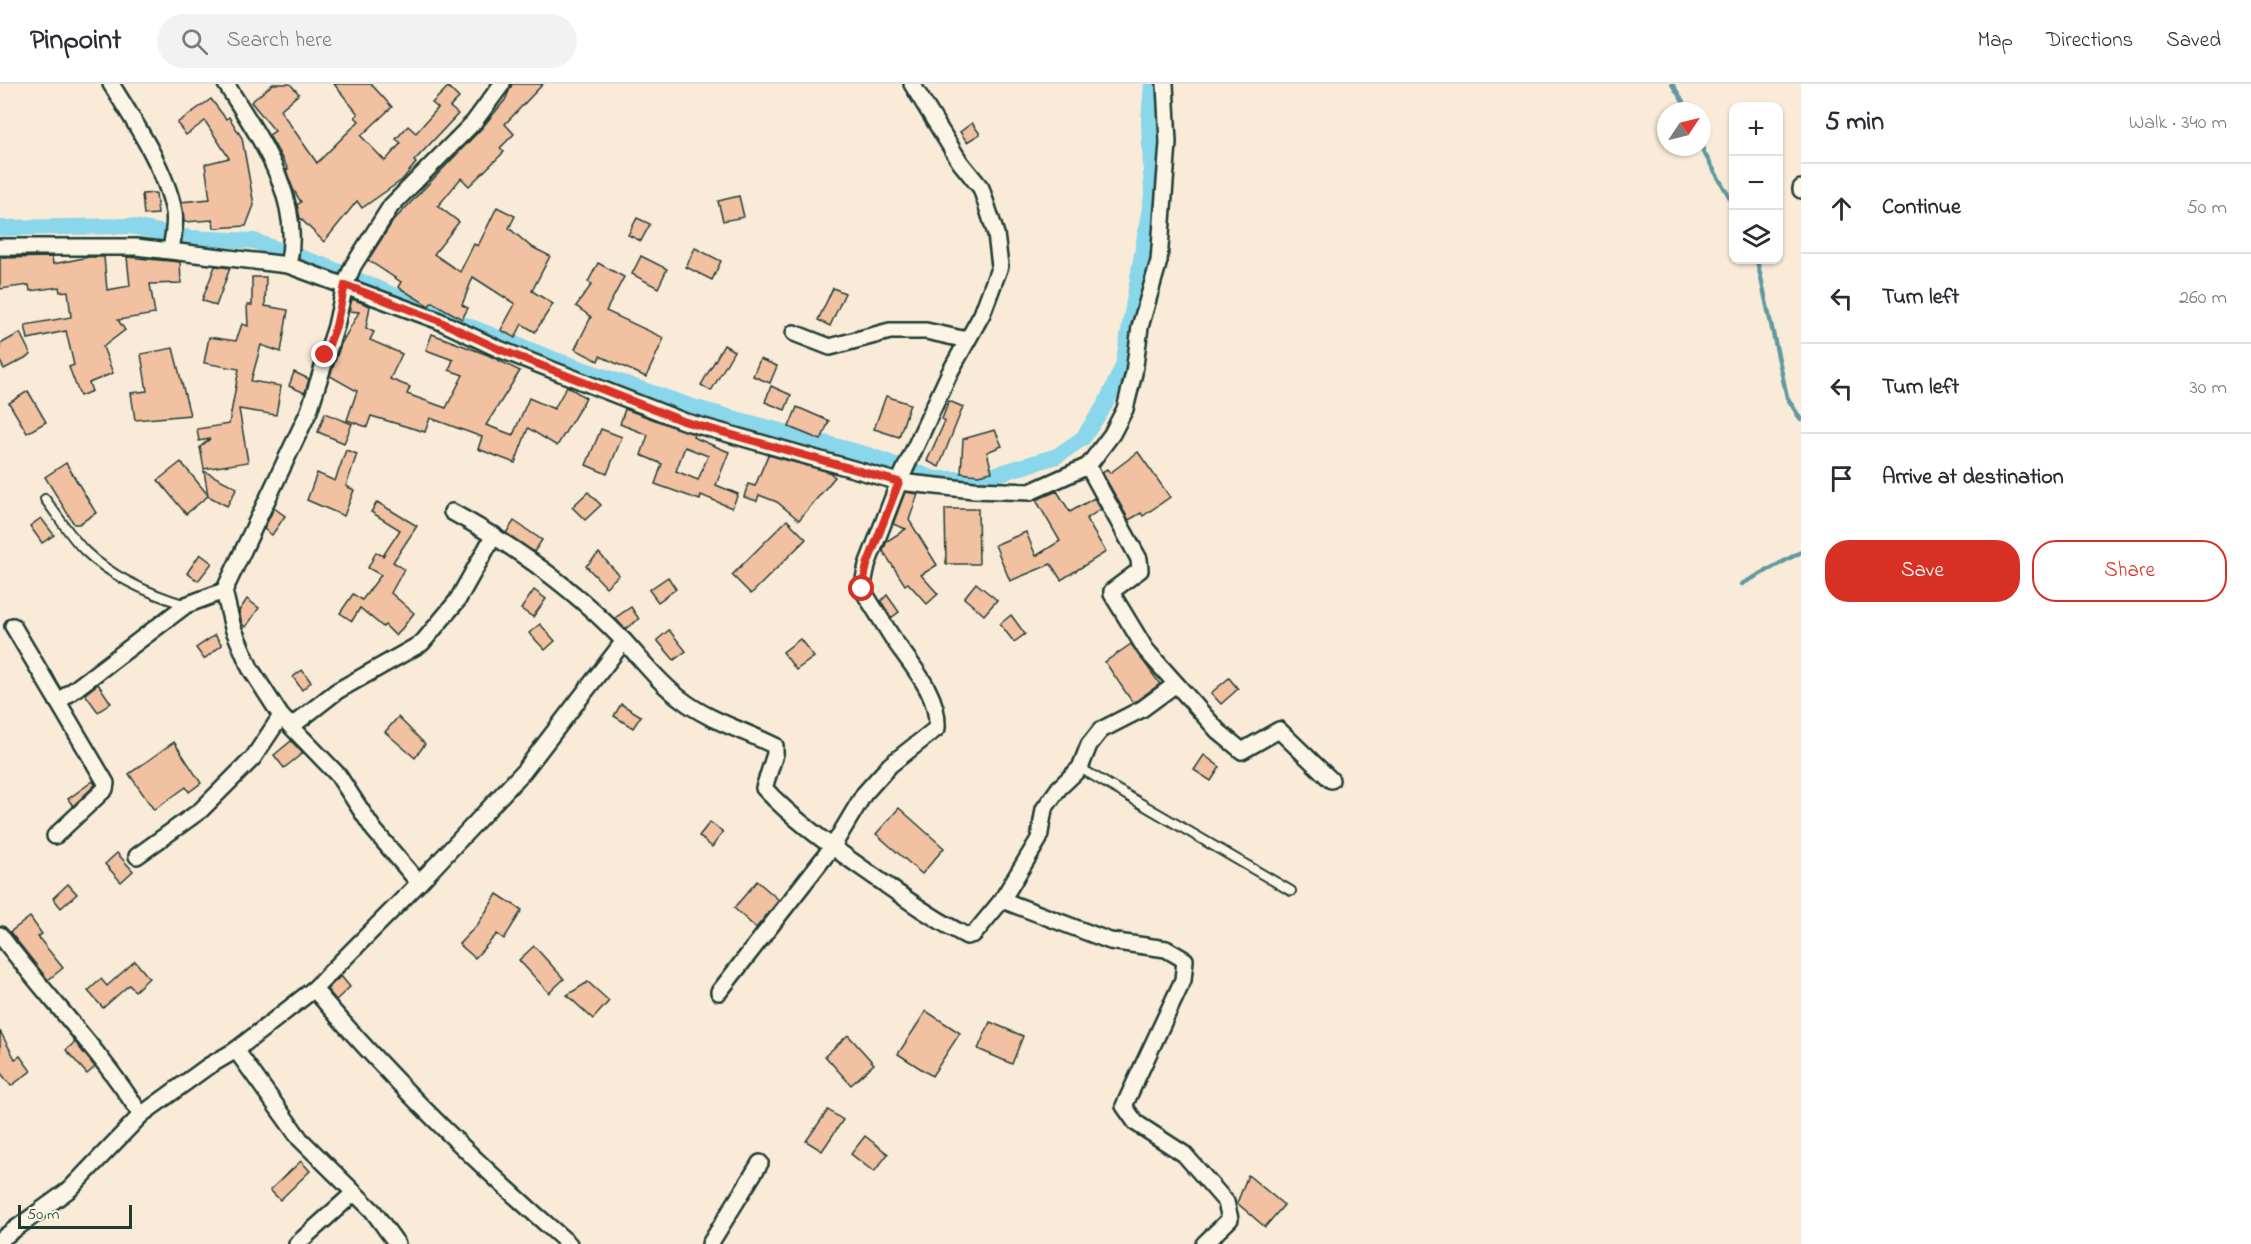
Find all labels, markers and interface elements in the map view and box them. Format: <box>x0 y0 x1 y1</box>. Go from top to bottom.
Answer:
search box <box>157 14 577 68</box>
text: Pinpoint <box>30 21 121 62</box>
icon: search <box>178 25 211 58</box>
text: Search here <box>226 25 332 57</box>
text: Map <box>1977 26 2013 56</box>
text: Directions <box>2046 26 2133 56</box>
text: Saved <box>2166 26 2221 56</box>
north arrow <box>1657 102 1711 156</box>
map controls <box>1729 102 1783 264</box>
button: + <box>1729 102 1783 156</box>
text: 5 min <box>1825 104 1884 142</box>
text: Walk · 340 m <box>2129 109 2227 138</box>
button: − <box>1729 156 1783 210</box>
icon: ahead <box>1825 192 1858 225</box>
text: Continue <box>1882 192 1961 224</box>
text: 50 m <box>2186 194 2227 223</box>
button: layers <box>1729 210 1783 264</box>
icon: left <box>1825 282 1858 315</box>
text: Turn left <box>1882 282 1959 314</box>
text: 260 m <box>2179 284 2227 313</box>
route end <box>311 341 337 367</box>
icon: left <box>1825 372 1858 405</box>
text: Turn left <box>1882 372 1959 404</box>
text: 30 m <box>2190 374 2227 403</box>
icon: arrive <box>1825 462 1858 495</box>
text: Arrive at destination <box>1882 462 2064 494</box>
button: Save <box>1825 540 2020 602</box>
button: Share <box>2032 540 2227 602</box>
route start <box>848 575 874 601</box>
scale bar <box>18 1202 132 1230</box>
text: 50 m <box>27 1203 59 1227</box>

